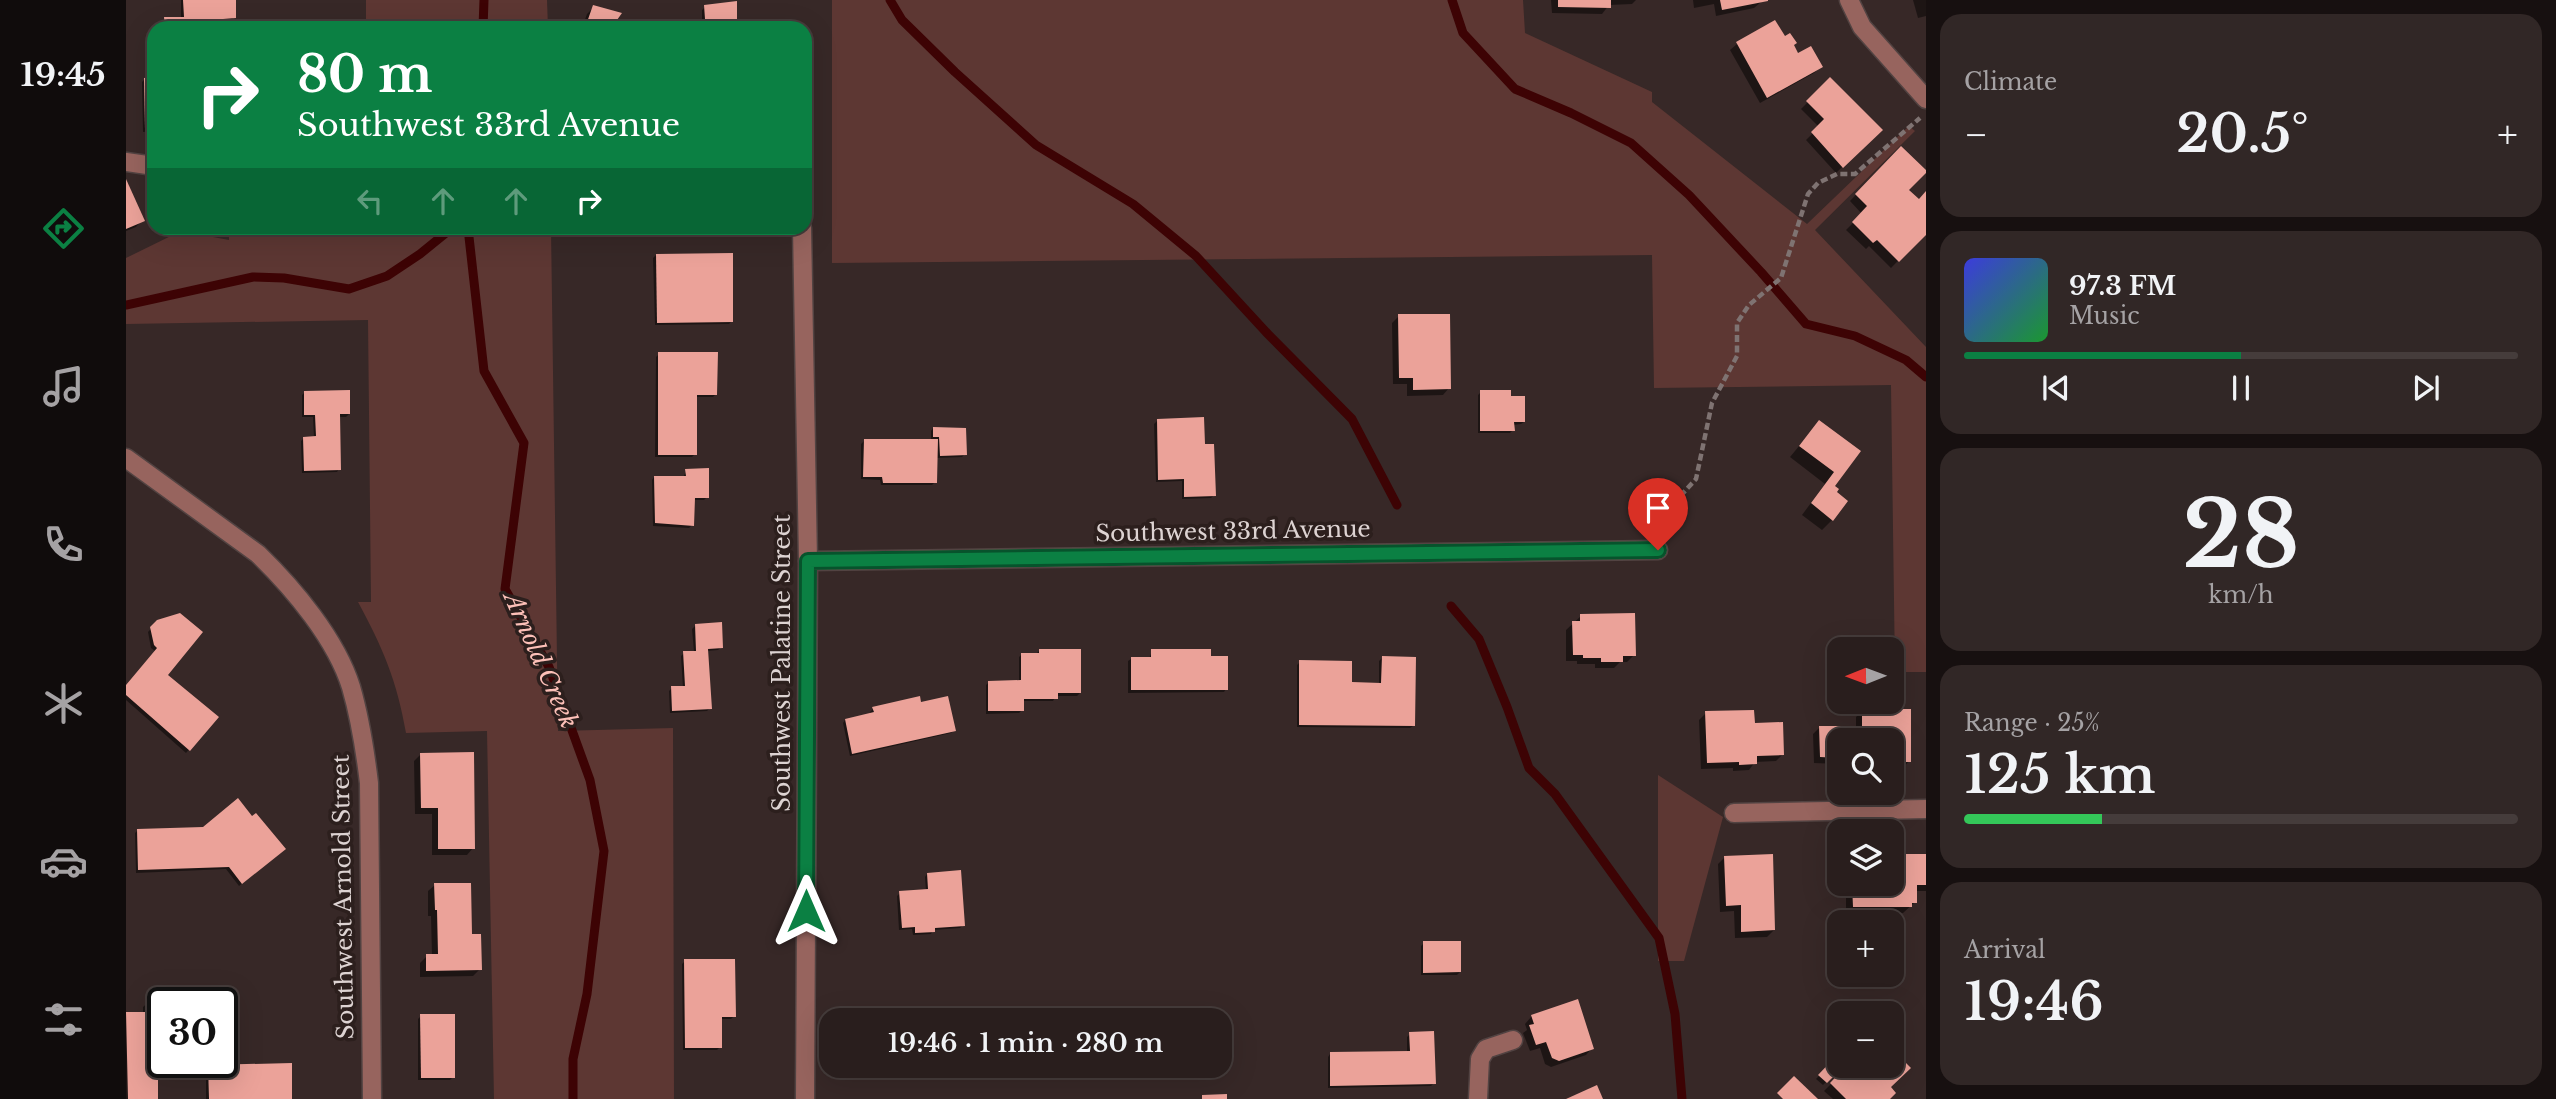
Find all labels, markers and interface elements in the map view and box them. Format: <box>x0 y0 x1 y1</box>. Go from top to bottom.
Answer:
text: 80 m <box>297 44 432 105</box>
icon: right <box>182 49 273 140</box>
text: 19:45 <box>21 55 105 95</box>
text: Climate <box>1964 68 2057 96</box>
text: 20.5° <box>2176 102 2309 166</box>
text: Southwest 33rd Avenue <box>297 105 680 145</box>
text: − <box>1964 111 1988 158</box>
text: + <box>2497 111 2518 158</box>
icon: left <box>351 182 389 220</box>
icon: ahead <box>424 182 462 220</box>
icon: ahead <box>497 182 535 220</box>
icon: right <box>570 182 608 220</box>
icon: directions <box>39 204 88 253</box>
text: 97.3 FM <box>2069 270 2176 302</box>
text: Music <box>2069 302 2140 330</box>
icon: music <box>39 362 88 411</box>
icon: previous <box>2037 369 2075 407</box>
icon: pause <box>2222 369 2260 407</box>
icon: next <box>2407 369 2445 407</box>
pin <box>1628 478 1688 550</box>
text: 28 <box>2182 479 2300 592</box>
icon: arrive <box>1639 489 1677 527</box>
street label: Southwest Palatine Street <box>768 514 796 812</box>
street label: Southwest 33rd Avenue <box>1095 515 1371 547</box>
icon: phone <box>39 520 88 569</box>
text: km/h <box>2208 581 2274 609</box>
water label: Arnold Creek <box>497 585 584 733</box>
north arrow <box>1827 637 1904 714</box>
map controls <box>1827 637 1904 1078</box>
icon: climate <box>39 679 88 728</box>
text: Range · 25% <box>1964 709 2100 737</box>
button: search <box>1827 728 1904 805</box>
text: 125 km <box>1964 743 2156 807</box>
street label: Southwest Arnold Street <box>327 754 359 1040</box>
button: layers <box>1827 819 1904 896</box>
icon: car <box>39 837 88 886</box>
position arrow <box>769 874 843 948</box>
button: + <box>1827 910 1904 987</box>
text: Arrival <box>1964 936 2045 964</box>
text: 19:46 <box>1964 970 2104 1034</box>
speed limit sign: 30 <box>147 987 238 1078</box>
icon: filters <box>39 995 88 1044</box>
button: − <box>1827 1001 1904 1078</box>
text: 19:46 · 1 min · 280 m <box>888 1027 1163 1059</box>

